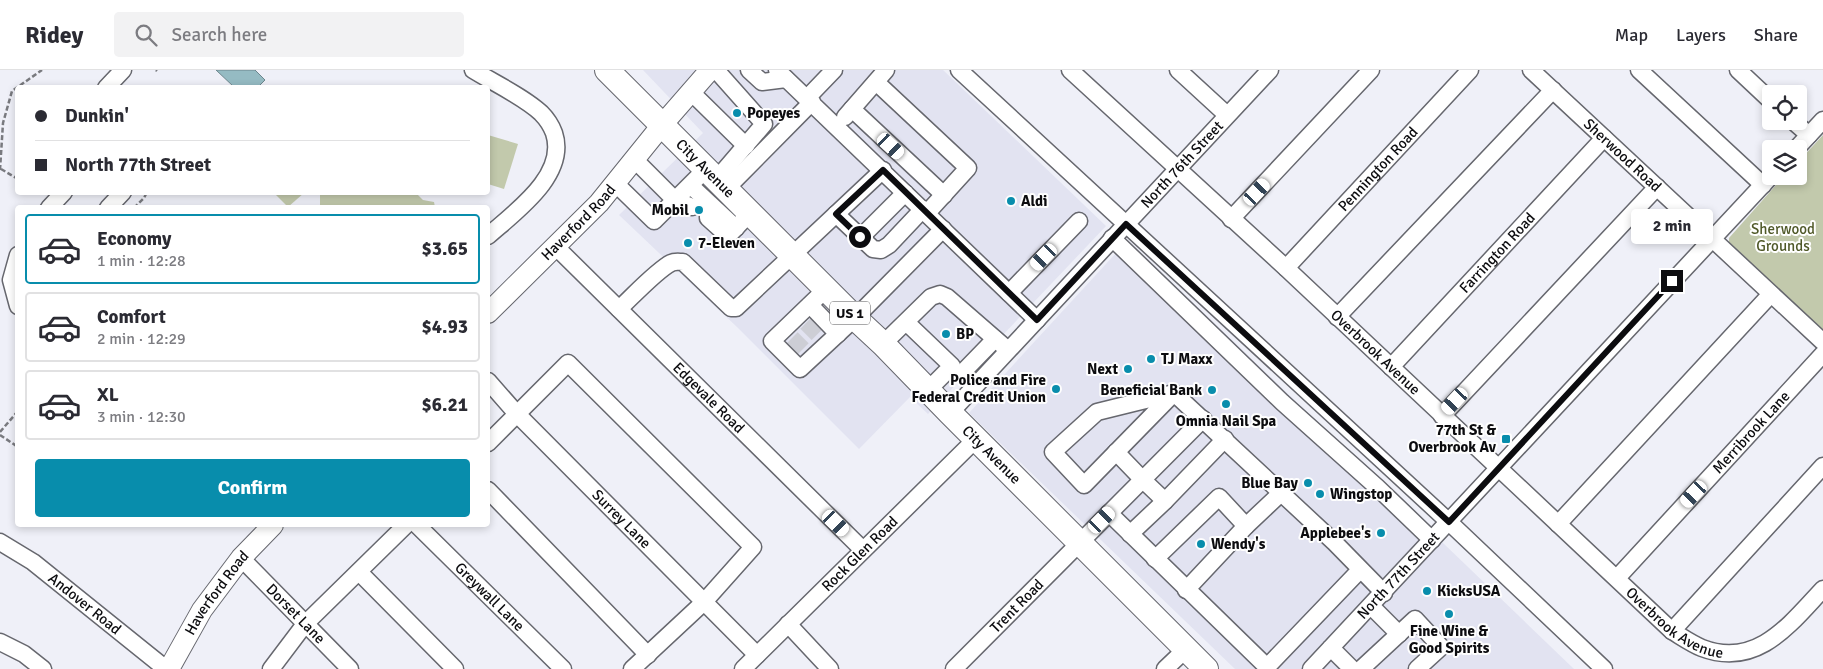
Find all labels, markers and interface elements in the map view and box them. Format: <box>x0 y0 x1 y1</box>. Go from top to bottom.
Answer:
search box <box>114 12 464 57</box>
text: Ridey <box>25 20 84 50</box>
icon: search <box>132 21 160 49</box>
text: Search here <box>172 23 267 47</box>
text: Map <box>1615 24 1648 46</box>
text: Layers <box>1676 24 1726 46</box>
text: Share <box>1754 24 1798 46</box>
map controls <box>1762 85 1807 185</box>
button: locate <box>1762 85 1807 130</box>
text: Dunkin' <box>65 104 129 128</box>
place label: Popeyes <box>747 104 800 122</box>
marker: Popeyes <box>731 107 743 119</box>
street label: Sherwood Road <box>1580 115 1665 196</box>
street label: North 76th Street <box>1137 117 1227 212</box>
street label: Pennington Road <box>1334 123 1422 215</box>
car <box>874 130 907 162</box>
street label: City Avenue <box>672 135 738 201</box>
button: layers <box>1762 140 1807 185</box>
text: North 77th Street <box>65 153 211 177</box>
car <box>1241 176 1272 208</box>
street label: Haverford Road <box>537 181 619 264</box>
place label: Aldi <box>1021 192 1048 210</box>
marker: Aldi <box>1005 195 1017 207</box>
place label: Mobil <box>651 201 689 219</box>
marker: Mobil <box>693 204 705 216</box>
callout: 2 min <box>1631 208 1713 244</box>
street label: Farrington Road <box>1456 209 1539 297</box>
text: 2 min <box>1653 216 1691 236</box>
park label: Sherwood Grounds <box>1751 220 1815 255</box>
route start <box>849 226 871 248</box>
icon: car <box>37 227 82 272</box>
text: Economy <box>97 227 171 251</box>
place label: 7-Eleven <box>698 234 755 252</box>
text: $3.65 <box>422 237 468 261</box>
marker: 7-Eleven <box>682 237 694 249</box>
car <box>1028 241 1059 273</box>
text: 1 min · 12:28 <box>97 251 186 271</box>
route end <box>1661 270 1683 292</box>
road number: US 1 <box>830 302 870 324</box>
icon: car <box>37 305 82 350</box>
text: Comfort <box>97 305 166 329</box>
street label: Overbrook Avenue <box>1327 306 1424 399</box>
text: $4.93 <box>422 315 468 339</box>
place label: BP <box>956 325 974 343</box>
marker: BP <box>940 328 952 340</box>
text: 2 min · 12:29 <box>97 329 186 349</box>
place label: TJ Maxx <box>1161 350 1213 368</box>
marker: TJ Maxx <box>1145 353 1157 365</box>
street label: Edgevale Road <box>669 359 748 437</box>
place label: Next <box>1087 360 1118 378</box>
marker: Next <box>1122 363 1134 375</box>
place label: Police and Fire Federal Credit Union <box>911 371 1046 406</box>
place label: Beneficial Bank <box>1100 381 1202 399</box>
icon: car <box>37 383 82 428</box>
text: XL <box>97 383 119 407</box>
marker: Police and Fire Federal Credit Union <box>1050 383 1062 395</box>
marker: Beneficial Bank <box>1206 384 1218 396</box>
car <box>1439 385 1470 417</box>
street label: Merribrook Lane <box>1709 387 1793 477</box>
text: $6.21 <box>422 393 468 417</box>
marker: Omnia Nail Spa <box>1220 398 1232 410</box>
text: 3 min · 12:30 <box>97 407 186 427</box>
place label: Omnia Nail Spa <box>1176 412 1277 430</box>
place label: 77th St & Overbrook Av <box>1408 421 1497 456</box>
street label: City Avenue <box>959 422 1025 488</box>
marker: 77th St & Overbrook Av <box>1500 433 1512 445</box>
button: Confirm <box>35 459 470 517</box>
place label: Blue Bay <box>1241 474 1299 492</box>
marker: Blue Bay <box>1302 477 1314 489</box>
car <box>1678 478 1709 510</box>
place label: Wingstop <box>1330 485 1392 503</box>
street label: Surrey Lane <box>588 486 655 552</box>
marker: Wingstop <box>1314 488 1326 500</box>
car <box>1086 504 1117 536</box>
car <box>819 507 852 539</box>
street label: Rock Glen Road <box>818 512 902 595</box>
place label: Applebee's <box>1300 524 1371 542</box>
marker: Applebee's <box>1375 527 1387 539</box>
street label: North 77th Street <box>1353 528 1443 623</box>
place label: Wendy's <box>1211 535 1266 553</box>
marker: Wendy's <box>1195 538 1207 550</box>
street label: Haverford Road <box>181 547 252 638</box>
street label: Greywall Lane <box>451 558 528 635</box>
street label: Andover Road <box>45 569 125 638</box>
street label: Trent Road <box>986 575 1047 636</box>
street label: Dorset Lane <box>262 580 329 647</box>
place label: KicksUSA <box>1437 582 1501 600</box>
street label: Overbrook Avenue <box>1622 583 1724 662</box>
marker: KicksUSA <box>1421 585 1433 597</box>
marker: Fine Wine & Good Spirits <box>1443 608 1455 620</box>
place label: Fine Wine & Good Spirits <box>1409 622 1490 657</box>

